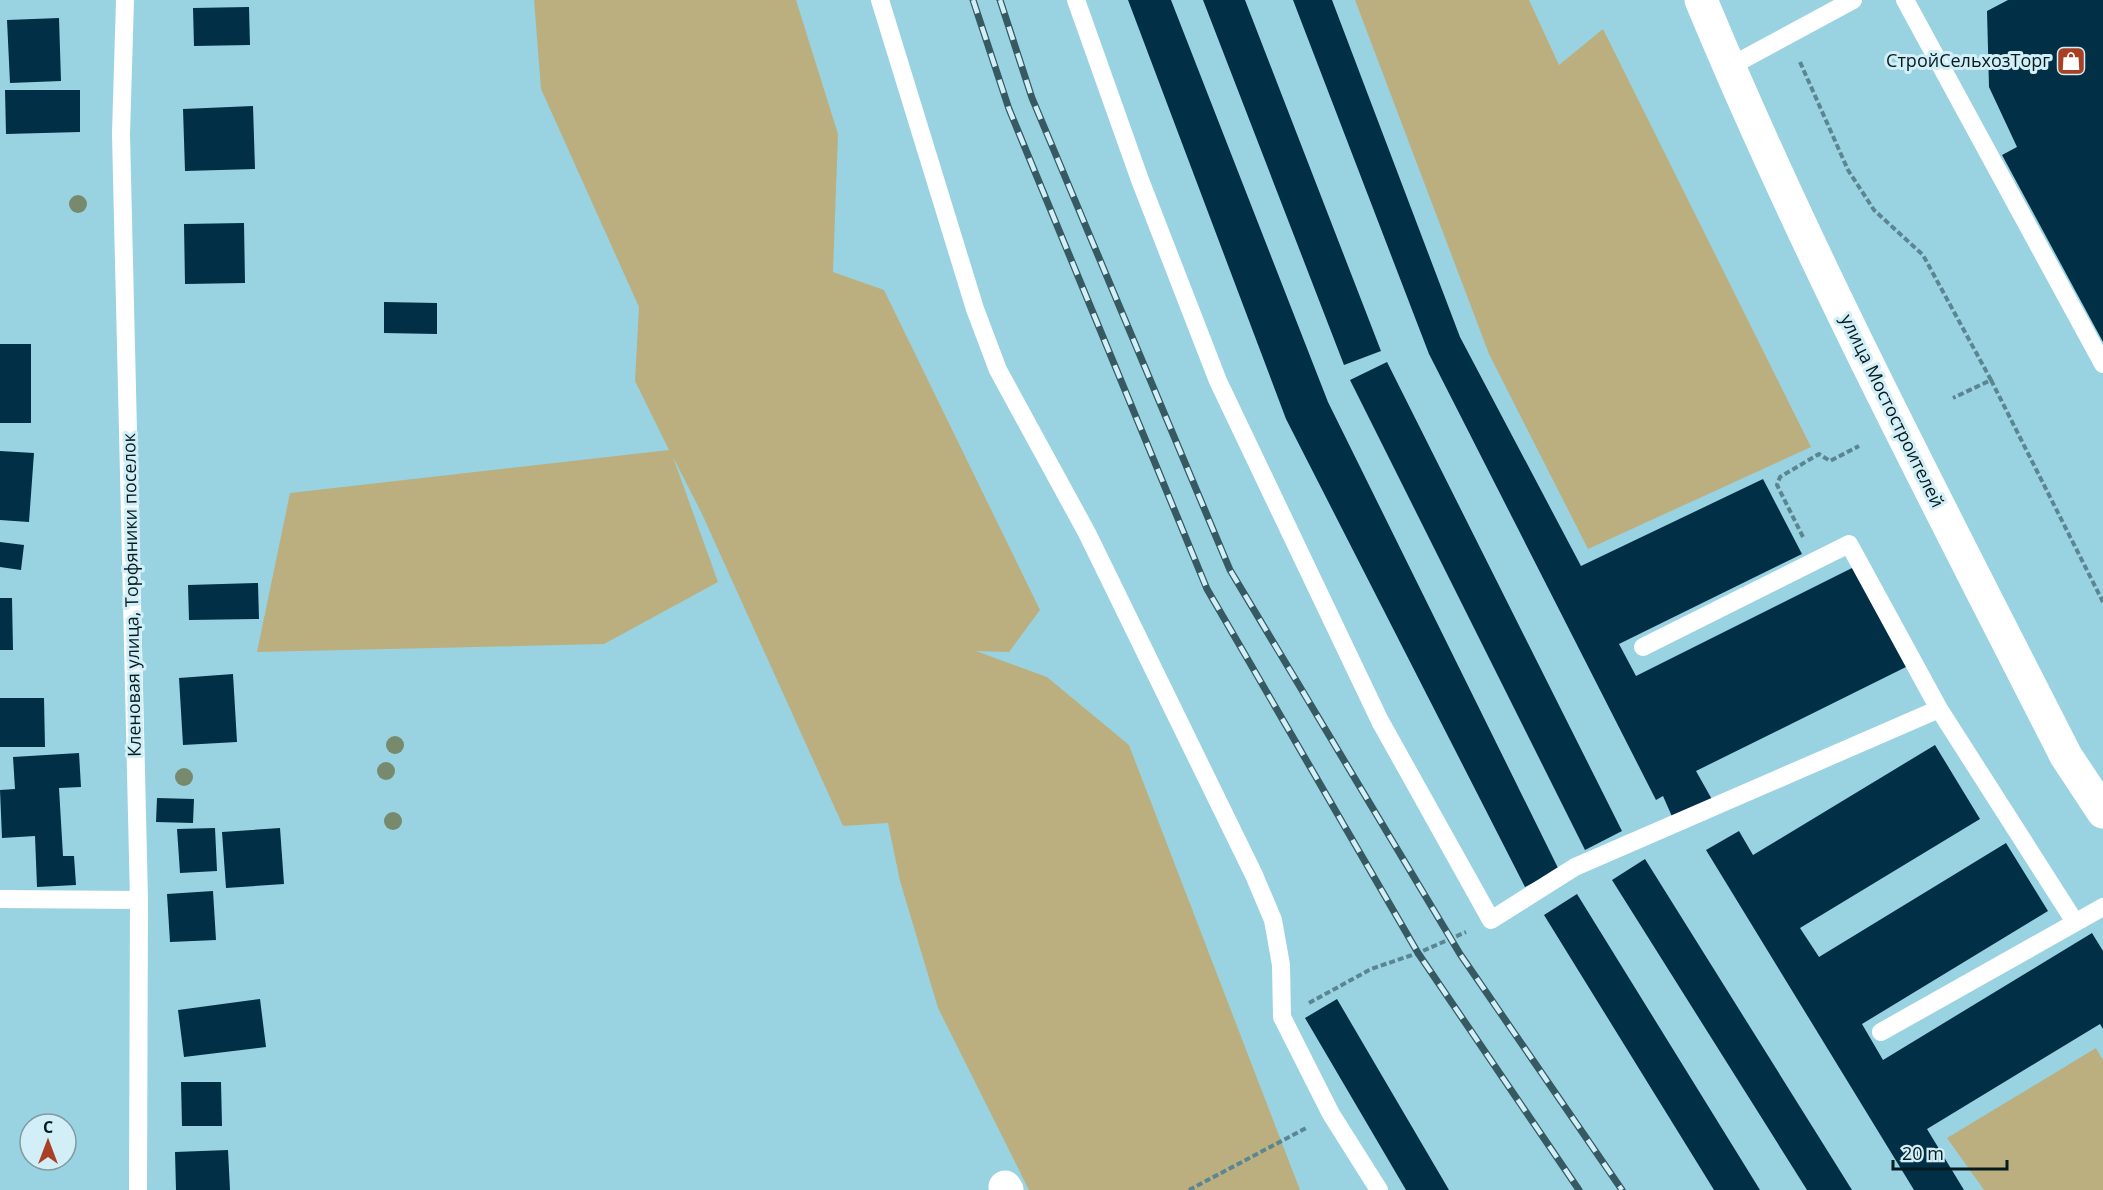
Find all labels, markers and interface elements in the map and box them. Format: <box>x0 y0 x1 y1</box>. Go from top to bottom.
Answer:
shop icon: СтройСельхозТорг <box>2055 45 2087 77</box>
place label: СтройСельхозТорг <box>1886 48 2050 72</box>
street label: улица Мостостроителей <box>1836 310 1950 511</box>
street label: Кленовая улица, Торфяники поселок <box>116 432 146 757</box>
north arrow <box>18 1112 78 1172</box>
text: С <box>43 1116 53 1138</box>
scale bar <box>1893 1133 2007 1171</box>
text: 20 m <box>1902 1141 1944 1165</box>

